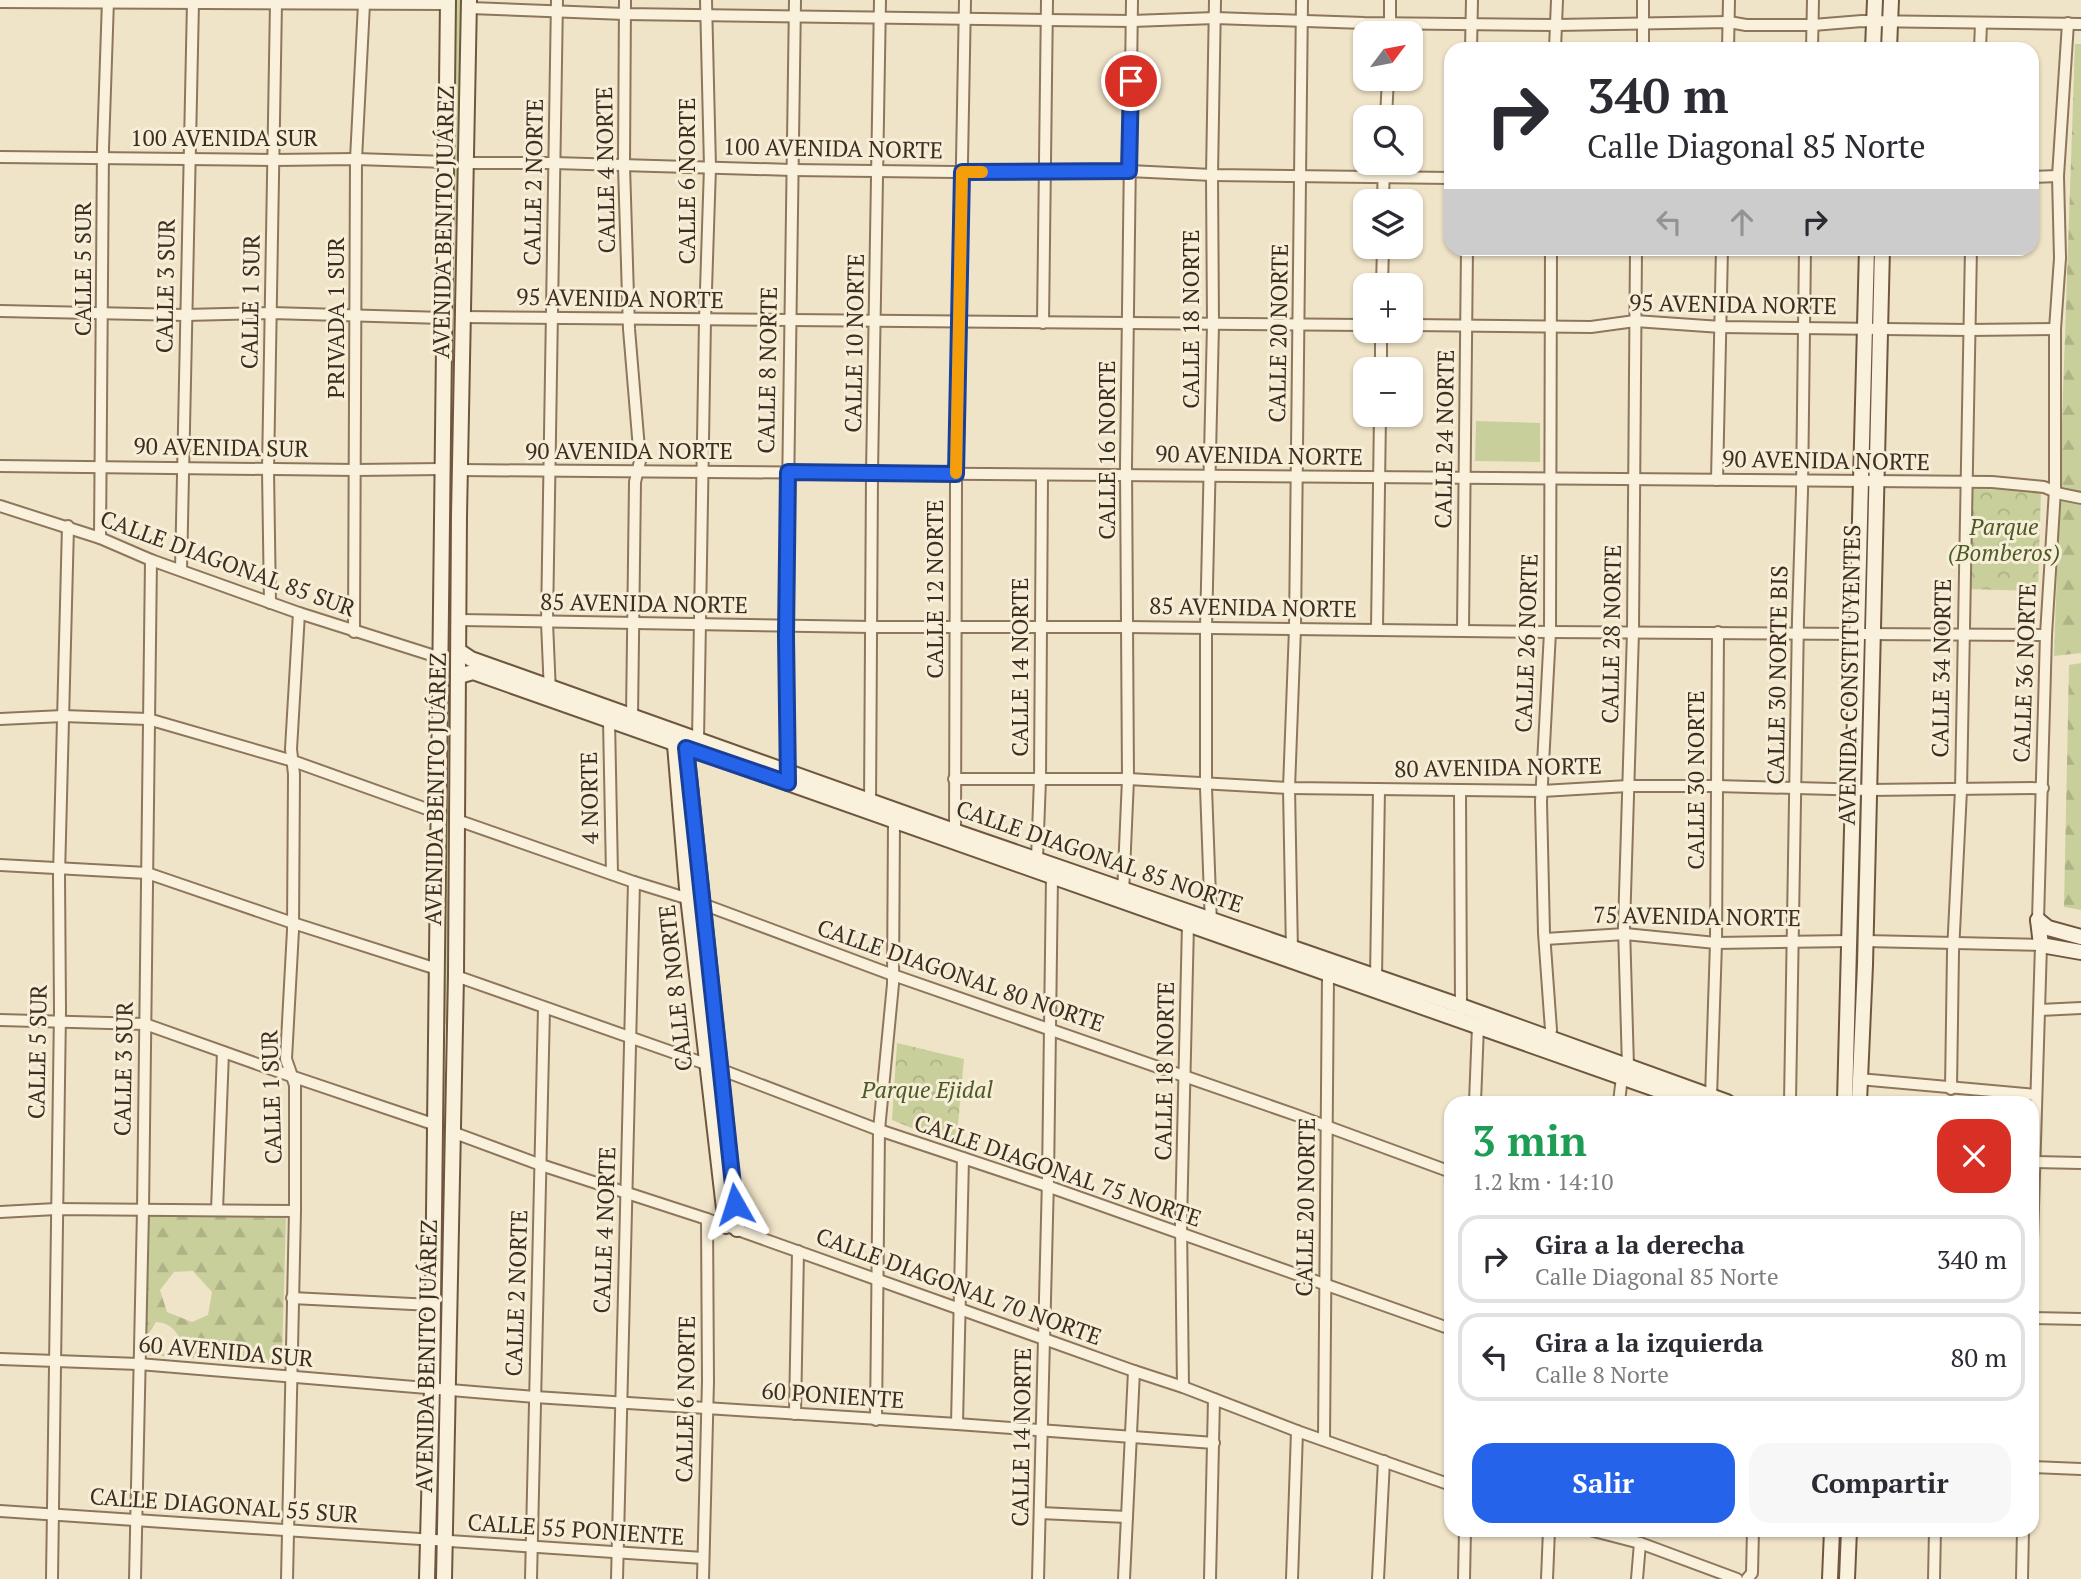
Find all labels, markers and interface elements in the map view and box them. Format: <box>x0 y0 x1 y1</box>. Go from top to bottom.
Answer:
north arrow <box>1353 21 1423 91</box>
map controls <box>1353 21 1423 427</box>
pin <box>1101 51 1161 111</box>
icon: arrive <box>1112 62 1150 100</box>
text: 340 m <box>1587 62 1729 127</box>
icon: right <box>1472 70 1563 161</box>
street label: AVENIDA BENITO JUÁREZ <box>425 85 461 359</box>
street label: CALLE 4 NORTE <box>588 86 622 254</box>
street label: CALLE 6 NORTE <box>671 97 702 265</box>
street label: CALLE 2 NORTE <box>516 98 550 266</box>
button: search <box>1353 105 1423 175</box>
street label: 100 AVENIDA SUR <box>130 122 318 153</box>
text: Calle Diagonal 85 Norte <box>1587 125 1926 167</box>
street label: 100 AVENIDA NORTE <box>723 131 943 165</box>
button: layers <box>1353 189 1423 259</box>
street label: CALLE 5 SUR <box>67 201 98 336</box>
icon: left <box>1650 203 1688 241</box>
icon: ahead <box>1723 203 1761 241</box>
icon: right <box>1796 203 1834 241</box>
street label: CALLE 3 SUR <box>148 218 182 354</box>
street label: CALLE 18 NORTE <box>1175 229 1206 409</box>
street label: CALLE 1 SUR <box>233 234 267 370</box>
street label: PRIVADA 1 SUR <box>320 237 351 399</box>
street label: CALLE 20 NORTE <box>1261 243 1295 423</box>
street label: CALLE 10 NORTE <box>837 253 871 433</box>
button: + <box>1353 273 1423 343</box>
street label: 95 AVENIDA NORTE <box>516 281 724 315</box>
street label: CALLE 8 NORTE <box>750 286 784 454</box>
street label: 95 AVENIDA NORTE <box>1629 287 1837 321</box>
street label: CALLE 24 NORTE <box>1427 349 1461 529</box>
button: − <box>1353 357 1423 427</box>
street label: CALLE 16 NORTE <box>1091 360 1122 540</box>
street label: 90 AVENIDA SUR <box>133 430 309 464</box>
street label: 90 AVENIDA NORTE <box>525 435 733 466</box>
street label: 90 AVENIDA NORTE <box>1155 438 1363 472</box>
street label: 90 AVENIDA NORTE <box>1722 443 1930 477</box>
street label: CALLE 12 NORTE <box>919 499 950 679</box>
street label: CALLE DIAGONAL 85 SUR <box>96 502 360 624</box>
park label: Parque (Bomberos) <box>1948 511 2060 568</box>
street label: AVENIDA CONSTITUYENTES <box>1831 524 1867 826</box>
street label: CALLE 28 NORTE <box>1594 544 1628 724</box>
street label: CALLE 26 NORTE <box>1507 553 1545 733</box>
street label: CALLE 30 NORTE BIS <box>1760 565 1794 785</box>
street label: CALLE 14 NORTE <box>1004 577 1035 757</box>
street label: CALLE 34 NORTE <box>1924 578 1958 758</box>
street label: CALLE 36 NORTE <box>2005 583 2043 763</box>
street label: 85 AVENIDA NORTE <box>540 586 748 620</box>
street label: 85 AVENIDA NORTE <box>1149 590 1357 624</box>
street label: AVENIDA BENITO JUÁREZ <box>417 652 453 926</box>
street label: CALLE 30 NORTE <box>1680 690 1711 870</box>
street label: 80 AVENIDA NORTE <box>1394 750 1602 784</box>
street label: 4 NORTE <box>573 751 605 845</box>
street label: CALLE DIAGONAL 85 NORTE <box>952 792 1248 920</box>
street label: 75 AVENIDA NORTE <box>1593 899 1801 933</box>
street label: CALLE 8 NORTE <box>651 903 699 1073</box>
street label: CALLE DIAGONAL 80 NORTE <box>813 911 1109 1039</box>
street label: CALLE 18 NORTE <box>1147 981 1181 1161</box>
street label: CALLE 5 SUR <box>20 984 54 1120</box>
street label: CALLE 3 SUR <box>106 1001 140 1137</box>
street label: CALLE 1 SUR <box>253 1029 289 1165</box>
park label: Parque Ejidal <box>860 1074 993 1105</box>
street label: CALLE DIAGONAL 75 NORTE <box>910 1106 1206 1234</box>
text: 3 min <box>1472 1112 1587 1168</box>
street label: CALLE 20 NORTE <box>1288 1117 1322 1297</box>
button: close <box>1937 1119 2011 1193</box>
street label: CALLE 4 NORTE <box>586 1146 622 1314</box>
text: 1.2 km · 14:10 <box>1472 1166 1614 1197</box>
position arrow <box>698 1167 772 1241</box>
street label: CALLE 2 NORTE <box>498 1209 534 1377</box>
street label: AVENIDA BENITO JUÁREZ <box>408 1219 444 1493</box>
street label: CALLE DIAGONAL 70 NORTE <box>812 1220 1106 1352</box>
text: Gira a la derecha <box>1535 1227 1745 1261</box>
icon: right <box>1476 1240 1514 1278</box>
text: 340 m <box>1937 1242 2007 1276</box>
text: Calle Diagonal 85 Norte <box>1535 1261 1778 1292</box>
street label: CALLE 6 NORTE <box>668 1315 702 1483</box>
text: Gira a la izquierda <box>1535 1325 1763 1359</box>
street label: 60 AVENIDA SUR <box>137 1328 315 1374</box>
icon: left <box>1476 1338 1514 1376</box>
text: 80 m <box>1951 1340 2007 1374</box>
street label: CALLE 14 NORTE <box>1004 1347 1038 1527</box>
text: Calle 8 Norte <box>1535 1359 1669 1390</box>
street label: 60 PONIENTE <box>760 1375 906 1415</box>
button: Salir <box>1472 1443 1735 1523</box>
button: Compartir <box>1749 1443 2011 1523</box>
street label: CALLE DIAGONAL 55 SUR <box>89 1480 360 1530</box>
street label: CALLE 55 PONIENTE <box>466 1506 686 1552</box>

